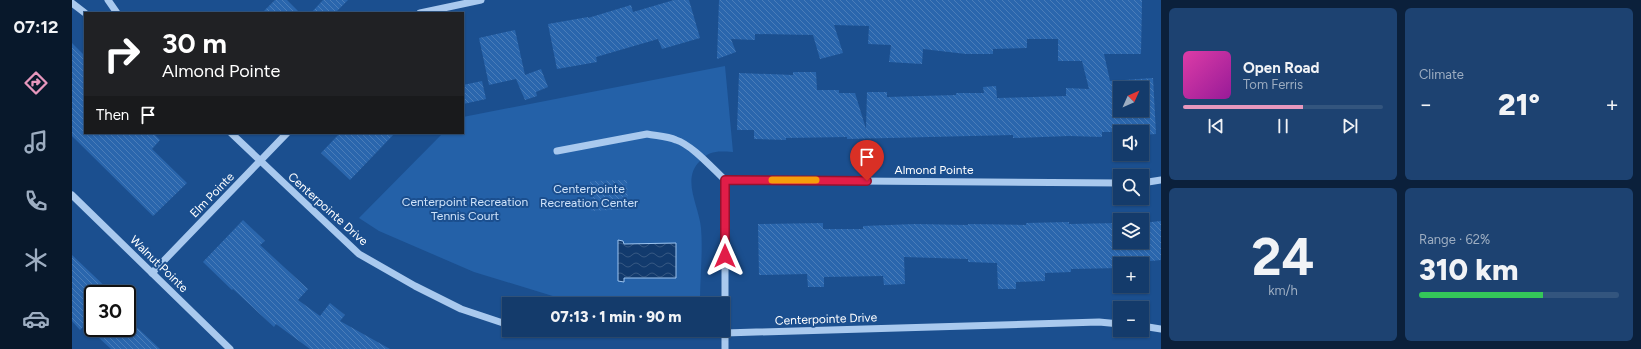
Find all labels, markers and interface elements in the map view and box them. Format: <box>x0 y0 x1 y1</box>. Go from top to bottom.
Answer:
text: 07:12 <box>13 16 59 38</box>
text: 30 m <box>162 26 227 60</box>
icon: right <box>96 28 148 80</box>
text: Open Road <box>1243 59 1320 77</box>
text: Almond Pointe <box>162 60 280 82</box>
text: Climate <box>1419 67 1464 82</box>
icon: directions <box>22 69 50 97</box>
text: Tom Ferris <box>1243 77 1303 92</box>
north arrow <box>1113 81 1149 117</box>
map controls <box>1113 81 1149 337</box>
text: 21° <box>1498 86 1540 123</box>
text: − <box>1419 91 1433 118</box>
text: + <box>1605 91 1619 118</box>
icon: arrive <box>137 104 159 126</box>
text: Then <box>96 106 129 124</box>
icon: previous <box>1205 115 1227 137</box>
icon: pause <box>1272 115 1294 137</box>
icon: next <box>1339 115 1361 137</box>
button: sound <box>1113 125 1149 161</box>
icon: music <box>22 128 50 156</box>
pin <box>850 140 884 181</box>
icon: arrive <box>856 146 878 168</box>
street label: Almond Pointe <box>895 163 974 177</box>
street label: Elm Pointe <box>187 169 237 220</box>
button: search <box>1113 169 1149 205</box>
street label: Centerpointe Drive <box>285 170 371 249</box>
park label: Centerpointe Recreation Center <box>540 182 638 210</box>
icon: phone <box>22 187 50 215</box>
park label: Centerpoint Recreation Tennis Court <box>402 195 528 223</box>
button: layers <box>1113 213 1149 249</box>
text: 24 <box>1251 226 1315 288</box>
text: Range · 62% <box>1419 232 1490 247</box>
street label: Walnut Pointe <box>127 233 191 295</box>
position arrow <box>704 235 746 277</box>
icon: climate <box>22 246 50 274</box>
text: 310 km <box>1419 251 1518 288</box>
button: + <box>1113 257 1149 293</box>
text: km/h <box>1268 283 1298 298</box>
speed limit sign: 30 <box>84 285 136 337</box>
button: − <box>1113 301 1149 337</box>
icon: car <box>22 305 50 333</box>
text: 07:13 · 1 min · 90 m <box>551 308 681 326</box>
street label: Centerpointe Drive <box>775 310 878 328</box>

